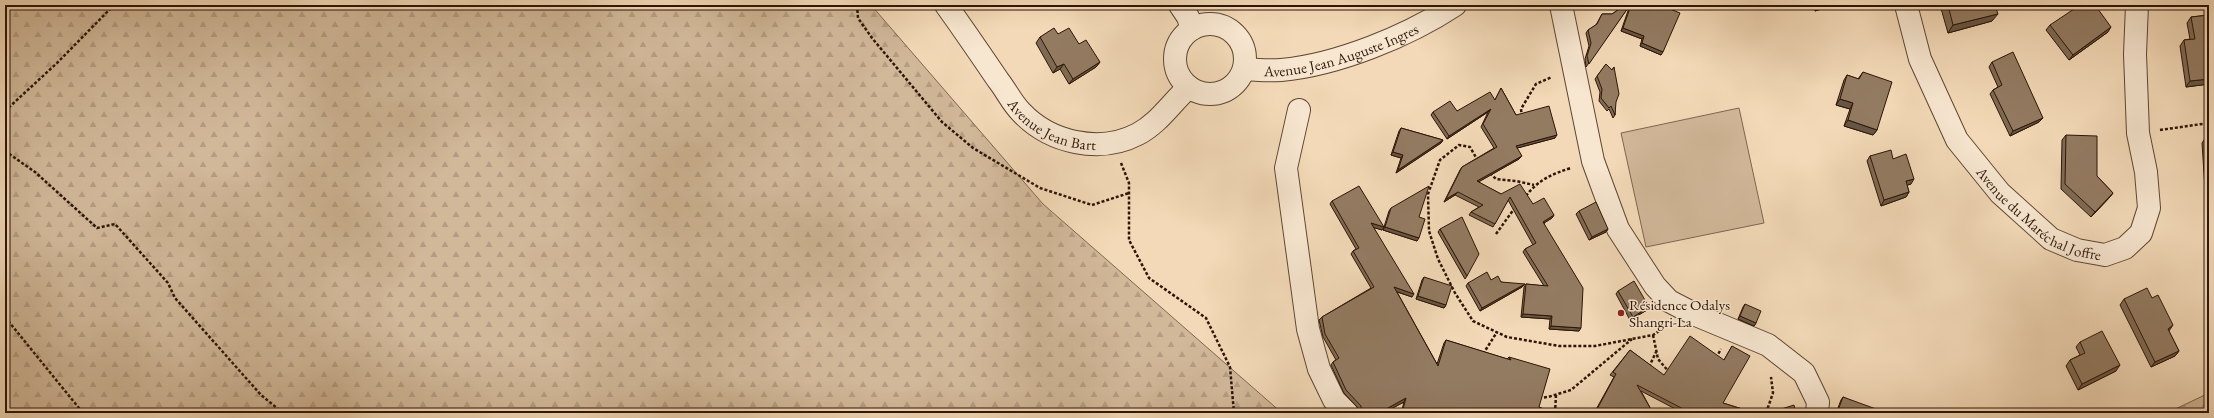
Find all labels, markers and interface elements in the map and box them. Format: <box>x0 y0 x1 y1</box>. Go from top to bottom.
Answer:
street label: Avenue Jean Auguste Ingres <box>1263 18 1421 80</box>
street label: Avenue Jean Bart <box>1003 94 1096 154</box>
street label: Avenue du Maréchal Joffre <box>1972 162 2103 264</box>
place label: Résidence Odalys Shangri-La <box>1629 295 1730 331</box>
marker: Résidence Odalys Shangri-La <box>1616 308 1626 318</box>

